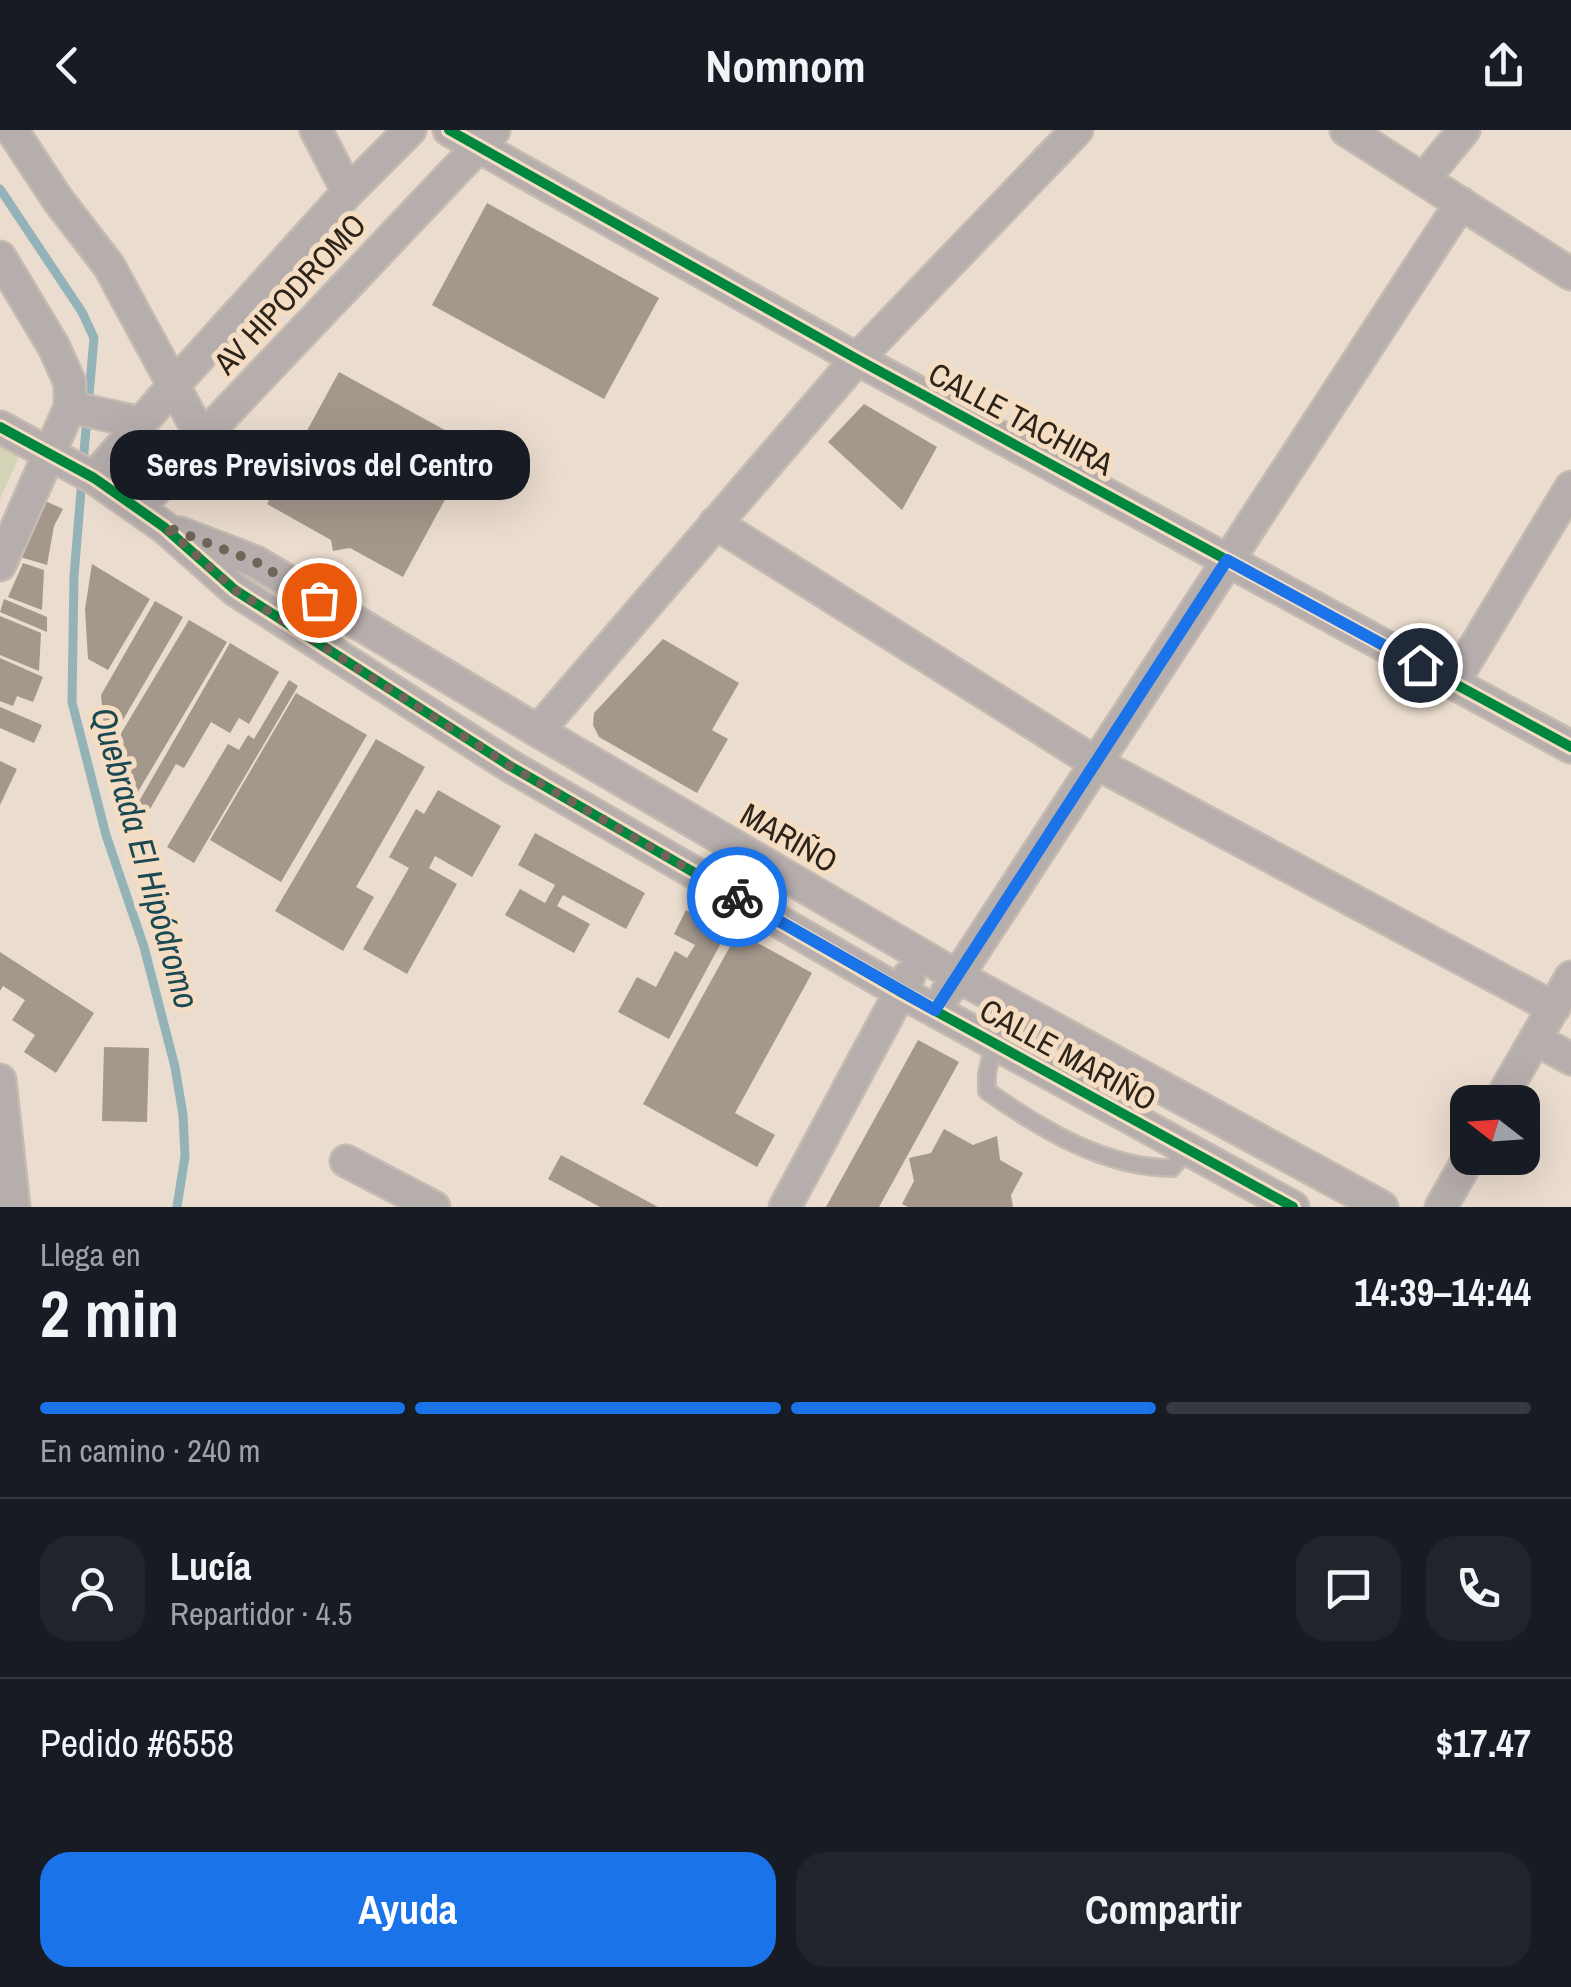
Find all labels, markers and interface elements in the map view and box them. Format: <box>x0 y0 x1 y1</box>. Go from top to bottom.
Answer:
text: Nomnom <box>706 35 865 96</box>
icon: back <box>40 38 95 93</box>
icon: share <box>1476 38 1531 93</box>
street label: AV HIPODROMO <box>203 204 375 384</box>
street label: CALLE TACHIRA <box>921 352 1121 485</box>
callout: Seres Previsivos del Centro <box>109 430 529 500</box>
text: Seres Previsivos del Centro <box>146 443 494 486</box>
pin <box>277 558 362 643</box>
icon: bag <box>292 573 347 628</box>
pin <box>1378 623 1463 708</box>
icon: home <box>1393 638 1448 693</box>
water label: Quebrada El Hipódromo <box>80 702 211 1014</box>
street label: MARIÑO <box>733 793 845 882</box>
courier <box>687 847 787 947</box>
icon: bike <box>710 870 765 925</box>
street label: CALLE MARIÑO <box>972 988 1164 1121</box>
north arrow <box>1450 1085 1540 1175</box>
map controls <box>1450 1085 1540 1175</box>
text: Llega en <box>40 1233 141 1276</box>
text: 14:39–14:44 <box>1354 1267 1531 1318</box>
text: 2 min <box>40 1270 179 1357</box>
text: En camino · 240 m <box>40 1429 260 1472</box>
button: person <box>40 1536 145 1641</box>
button: chat <box>1296 1536 1401 1641</box>
button: phone <box>1426 1536 1531 1641</box>
text: Lucía <box>170 1541 251 1592</box>
text: Repartidor · 4.5 <box>170 1592 352 1635</box>
text: Pedido #6558 <box>40 1718 234 1769</box>
text: $17.47 <box>1436 1718 1531 1769</box>
button: Ayuda <box>40 1852 776 1967</box>
button: Compartir <box>796 1852 1531 1967</box>

